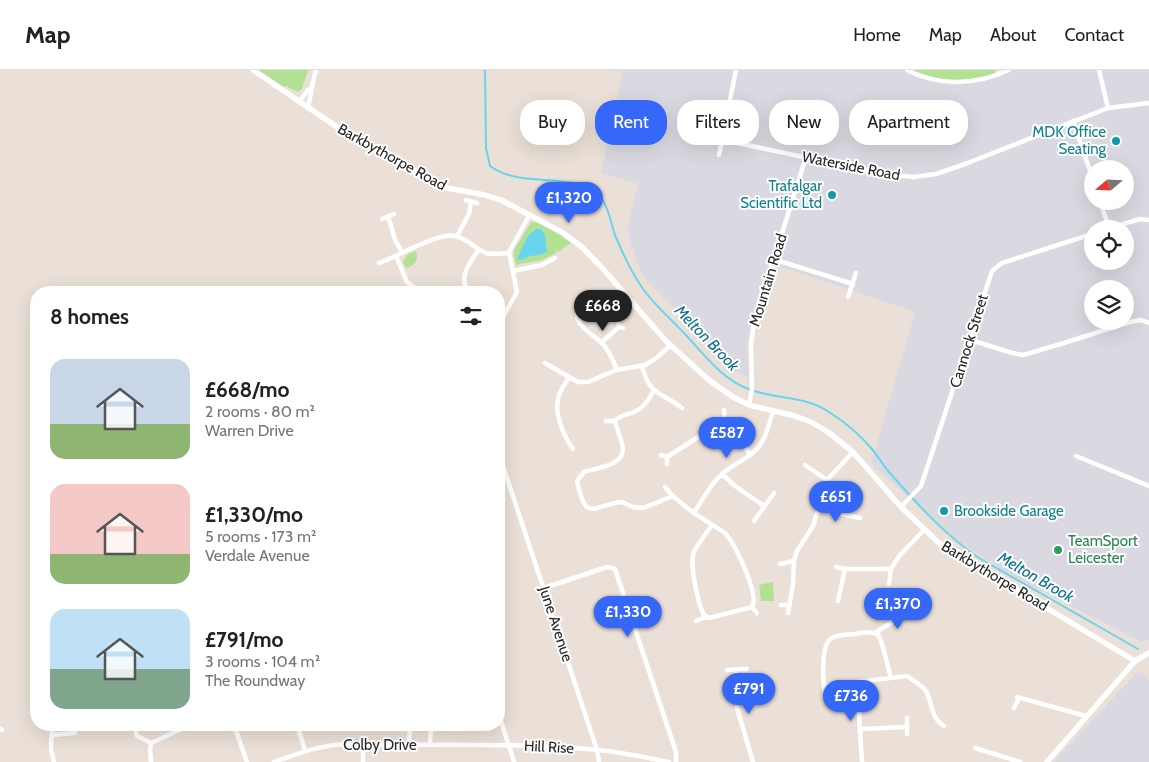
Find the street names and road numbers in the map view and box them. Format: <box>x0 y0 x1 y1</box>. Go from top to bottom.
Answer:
street label: Barkbythorpe Road <box>335 120 449 194</box>
street label: Waterside Road <box>801 148 901 184</box>
street label: Mountain Road <box>745 231 791 329</box>
street label: Cannock Street <box>946 292 992 390</box>
street label: Barkbythorpe Road <box>938 537 1052 615</box>
street label: June Avenue <box>535 583 577 664</box>
street label: Colby Drive <box>343 736 417 754</box>
street label: Hill Rise <box>524 737 575 757</box>

